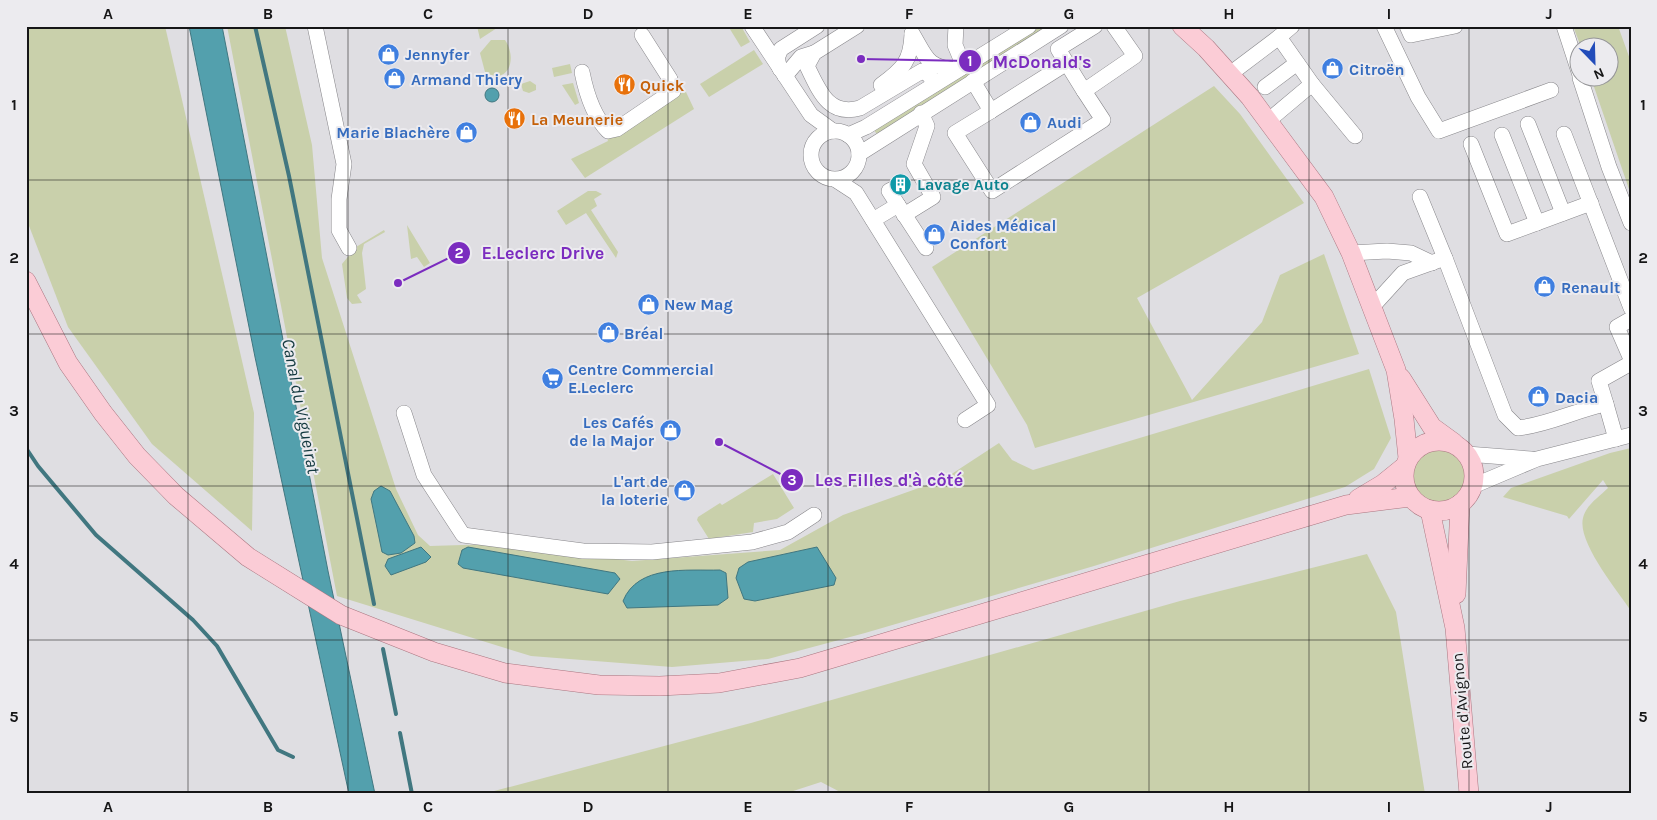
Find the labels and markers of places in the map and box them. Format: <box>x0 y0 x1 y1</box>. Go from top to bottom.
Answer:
shop icon: Jennyfer <box>377 42 401 66</box>
place label: Jennyfer <box>405 45 470 64</box>
callout: McDonald's <box>958 45 1102 78</box>
shop icon: Citroën <box>1321 57 1345 81</box>
place label: Citroën <box>1349 60 1404 79</box>
shop icon: Armand Thiery <box>383 67 407 91</box>
place label: Armand Thiery <box>411 70 522 89</box>
restaurant icon: Quick <box>612 73 636 97</box>
place label: Quick <box>640 76 685 95</box>
restaurant icon: La Meunerie <box>503 107 527 131</box>
place label: La Meunerie <box>531 110 623 129</box>
shop icon: Audi <box>1019 110 1043 134</box>
place label: Audi <box>1047 113 1082 132</box>
shop icon: Marie Blachère <box>454 120 478 144</box>
place label: Marie Blachère <box>336 123 450 142</box>
building icon: Lavage Auto <box>889 172 913 196</box>
place label: Lavage Auto <box>917 175 1009 194</box>
place label: Aides Médical Confort <box>950 216 1056 253</box>
shop icon: Aides Médical Confort <box>922 222 946 246</box>
callout: E.Leclerc Drive <box>447 236 614 269</box>
shop icon: Renault <box>1533 275 1557 299</box>
place label: Renault <box>1561 278 1620 297</box>
shop icon: New Mag <box>636 292 660 316</box>
place label: New Mag <box>664 295 733 314</box>
shop icon: Bréal <box>596 321 620 345</box>
place label: Bréal <box>624 324 663 343</box>
place label: Centre Commercial E.Leclerc <box>568 360 714 397</box>
supermarket icon: Centre Commercial E.Leclerc <box>540 366 564 390</box>
shop icon: Dacia <box>1527 385 1551 409</box>
place label: Dacia <box>1555 388 1598 407</box>
place label: Les Cafés de la Major <box>569 413 655 450</box>
shop icon: Les Cafés de la Major <box>658 419 682 443</box>
callout: Les Filles d'à côté <box>780 463 973 496</box>
place label: L'art de la loterie <box>601 472 668 509</box>
shop icon: L'art de la loterie <box>672 478 696 502</box>

